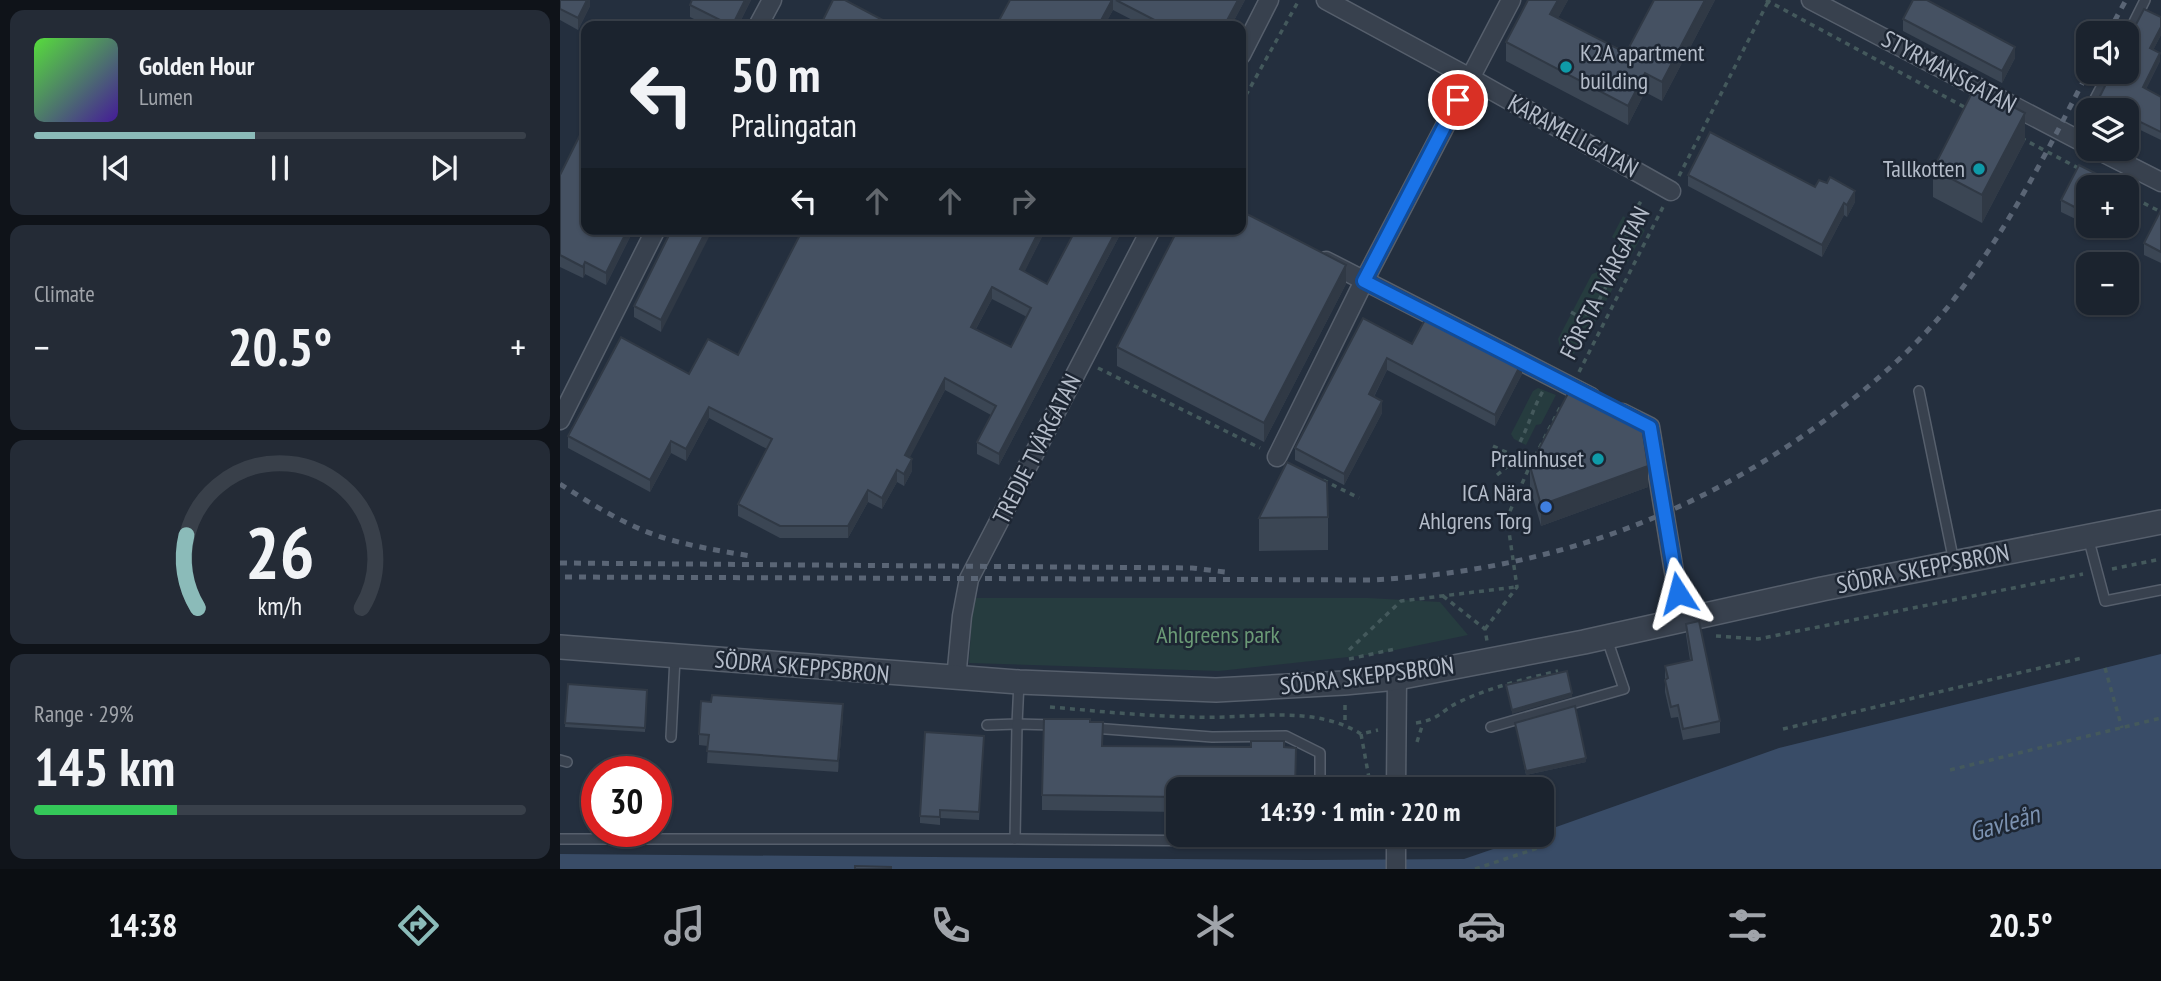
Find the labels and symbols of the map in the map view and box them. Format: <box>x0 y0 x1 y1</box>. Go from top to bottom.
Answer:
street label: STYRMANSGATAN <box>1876 23 2022 120</box>
place label: K2A apartment building <box>1580 37 1705 96</box>
marker: K2A apartment building <box>1558 59 1574 75</box>
pin <box>1428 70 1488 130</box>
street label: KARAMELLGATAN <box>1503 87 1644 184</box>
place label: Tallkotten <box>1883 153 1965 184</box>
marker: Tallkotten <box>1971 161 1987 177</box>
street label: FÖRSTA TVÄRGATAN <box>1553 201 1656 365</box>
street label: TREDJE TVÄRGATAN <box>986 369 1088 529</box>
place label: Pralinhuset <box>1491 443 1584 474</box>
marker: Pralinhuset <box>1590 451 1606 467</box>
place label: ICA Nära Ahlgrens Torg <box>1419 477 1532 536</box>
marker: ICA Nära Ahlgrens Torg <box>1538 499 1554 515</box>
street label: SÖDRA SKEPPSBRON <box>1834 537 2012 600</box>
position arrow <box>1641 556 1715 630</box>
park label: Ahlgreens park <box>1156 619 1281 650</box>
street label: SÖDRA SKEPPSBRON <box>713 643 891 690</box>
street label: SÖDRA SKEPPSBRON <box>1278 649 1456 702</box>
speed limit sign: 30 <box>581 756 672 847</box>
water label: Gavleån <box>1965 796 2044 848</box>

